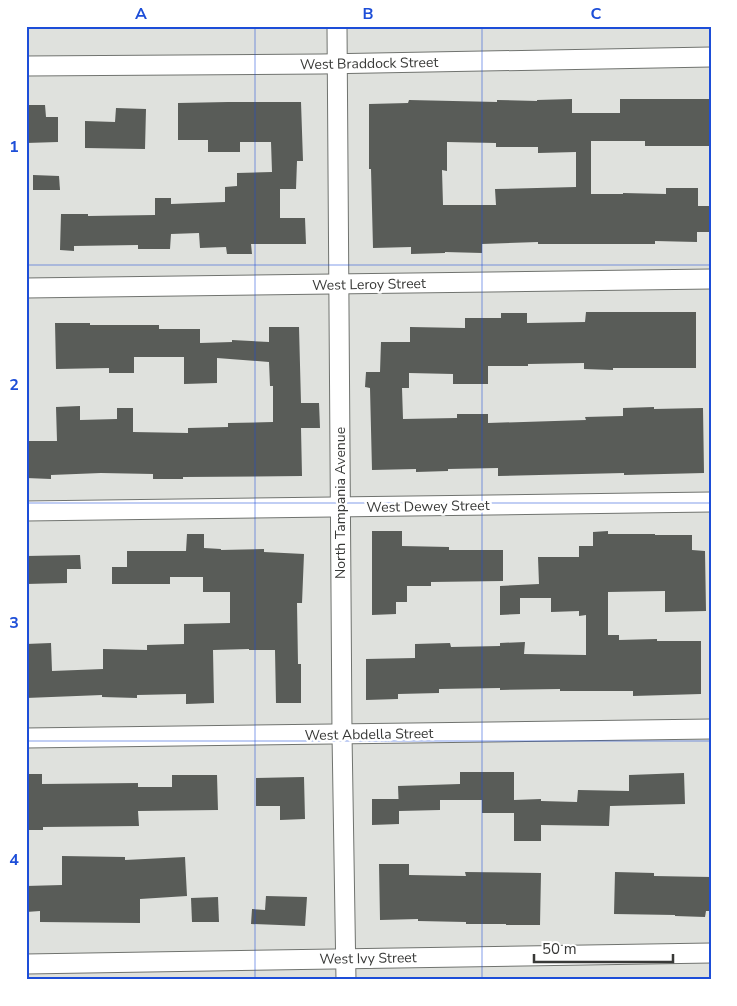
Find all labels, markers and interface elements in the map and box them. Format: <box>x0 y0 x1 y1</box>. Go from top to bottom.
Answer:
text: A <box>135 3 147 25</box>
text: B <box>362 3 374 25</box>
text: C <box>591 3 602 25</box>
street label: West Braddock Street <box>300 53 438 74</box>
text: 1 <box>9 136 19 158</box>
street label: West Leroy Street <box>312 274 426 295</box>
text: 2 <box>9 374 19 396</box>
street label: North Tampania Avenue <box>331 427 350 579</box>
street label: West Dewey Street <box>366 496 490 517</box>
text: 3 <box>9 612 19 634</box>
street label: West Abdella Street <box>305 724 434 745</box>
text: 4 <box>9 849 19 871</box>
scale bar <box>534 931 673 963</box>
text: 50 m <box>542 939 577 959</box>
street label: West Ivy Street <box>319 948 417 969</box>

